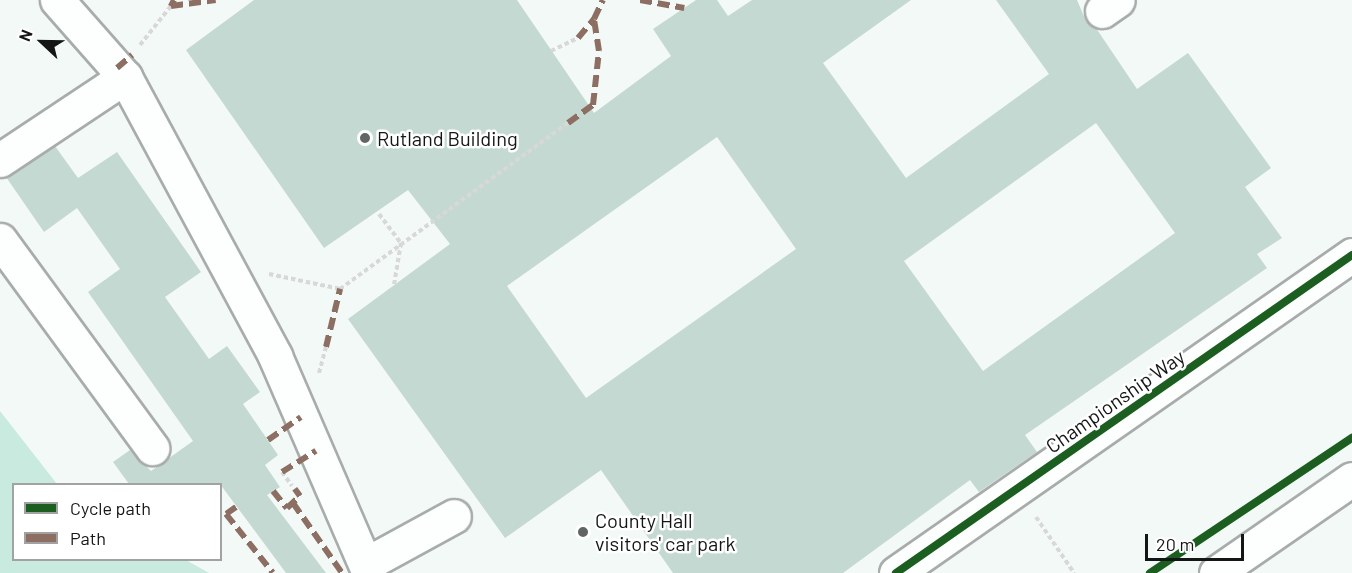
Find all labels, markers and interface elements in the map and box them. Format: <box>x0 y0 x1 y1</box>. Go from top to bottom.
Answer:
north arrow <box>12 12 72 72</box>
text: N <box>14 27 36 44</box>
place label: Rutland Building <box>377 126 518 150</box>
marker: Rutland Building <box>358 131 372 145</box>
street label: Championship Way <box>1041 344 1189 458</box>
legend <box>12 483 222 561</box>
text: Cycle path <box>70 497 151 519</box>
place label: County Hall visitors' car park <box>595 508 736 555</box>
scale bar <box>1148 522 1247 560</box>
marker: County Hall visitors' car park <box>576 525 590 539</box>
text: Path <box>70 527 106 549</box>
text: 20 m <box>1156 533 1194 555</box>

